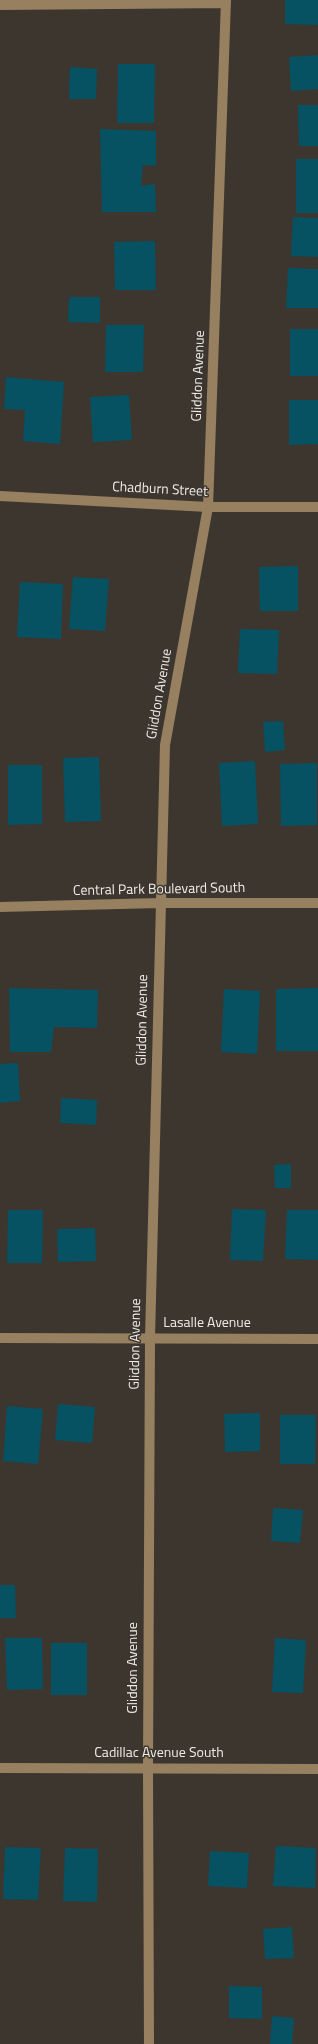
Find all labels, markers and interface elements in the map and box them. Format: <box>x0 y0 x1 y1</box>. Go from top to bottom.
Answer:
street label: Gliddon Avenue <box>189 330 209 422</box>
street label: Chadburn Street <box>112 479 208 501</box>
street label: Gliddon Avenue <box>144 647 176 741</box>
street label: Central Park Boulevard South <box>73 880 245 900</box>
street label: Gliddon Avenue <box>134 974 152 1066</box>
street label: Gliddon Avenue <box>127 1298 145 1390</box>
street label: Lasalle Avenue <box>163 1316 251 1332</box>
street label: Gliddon Avenue <box>126 1622 142 1714</box>
street label: Cadillac Avenue South <box>94 1746 224 1762</box>

